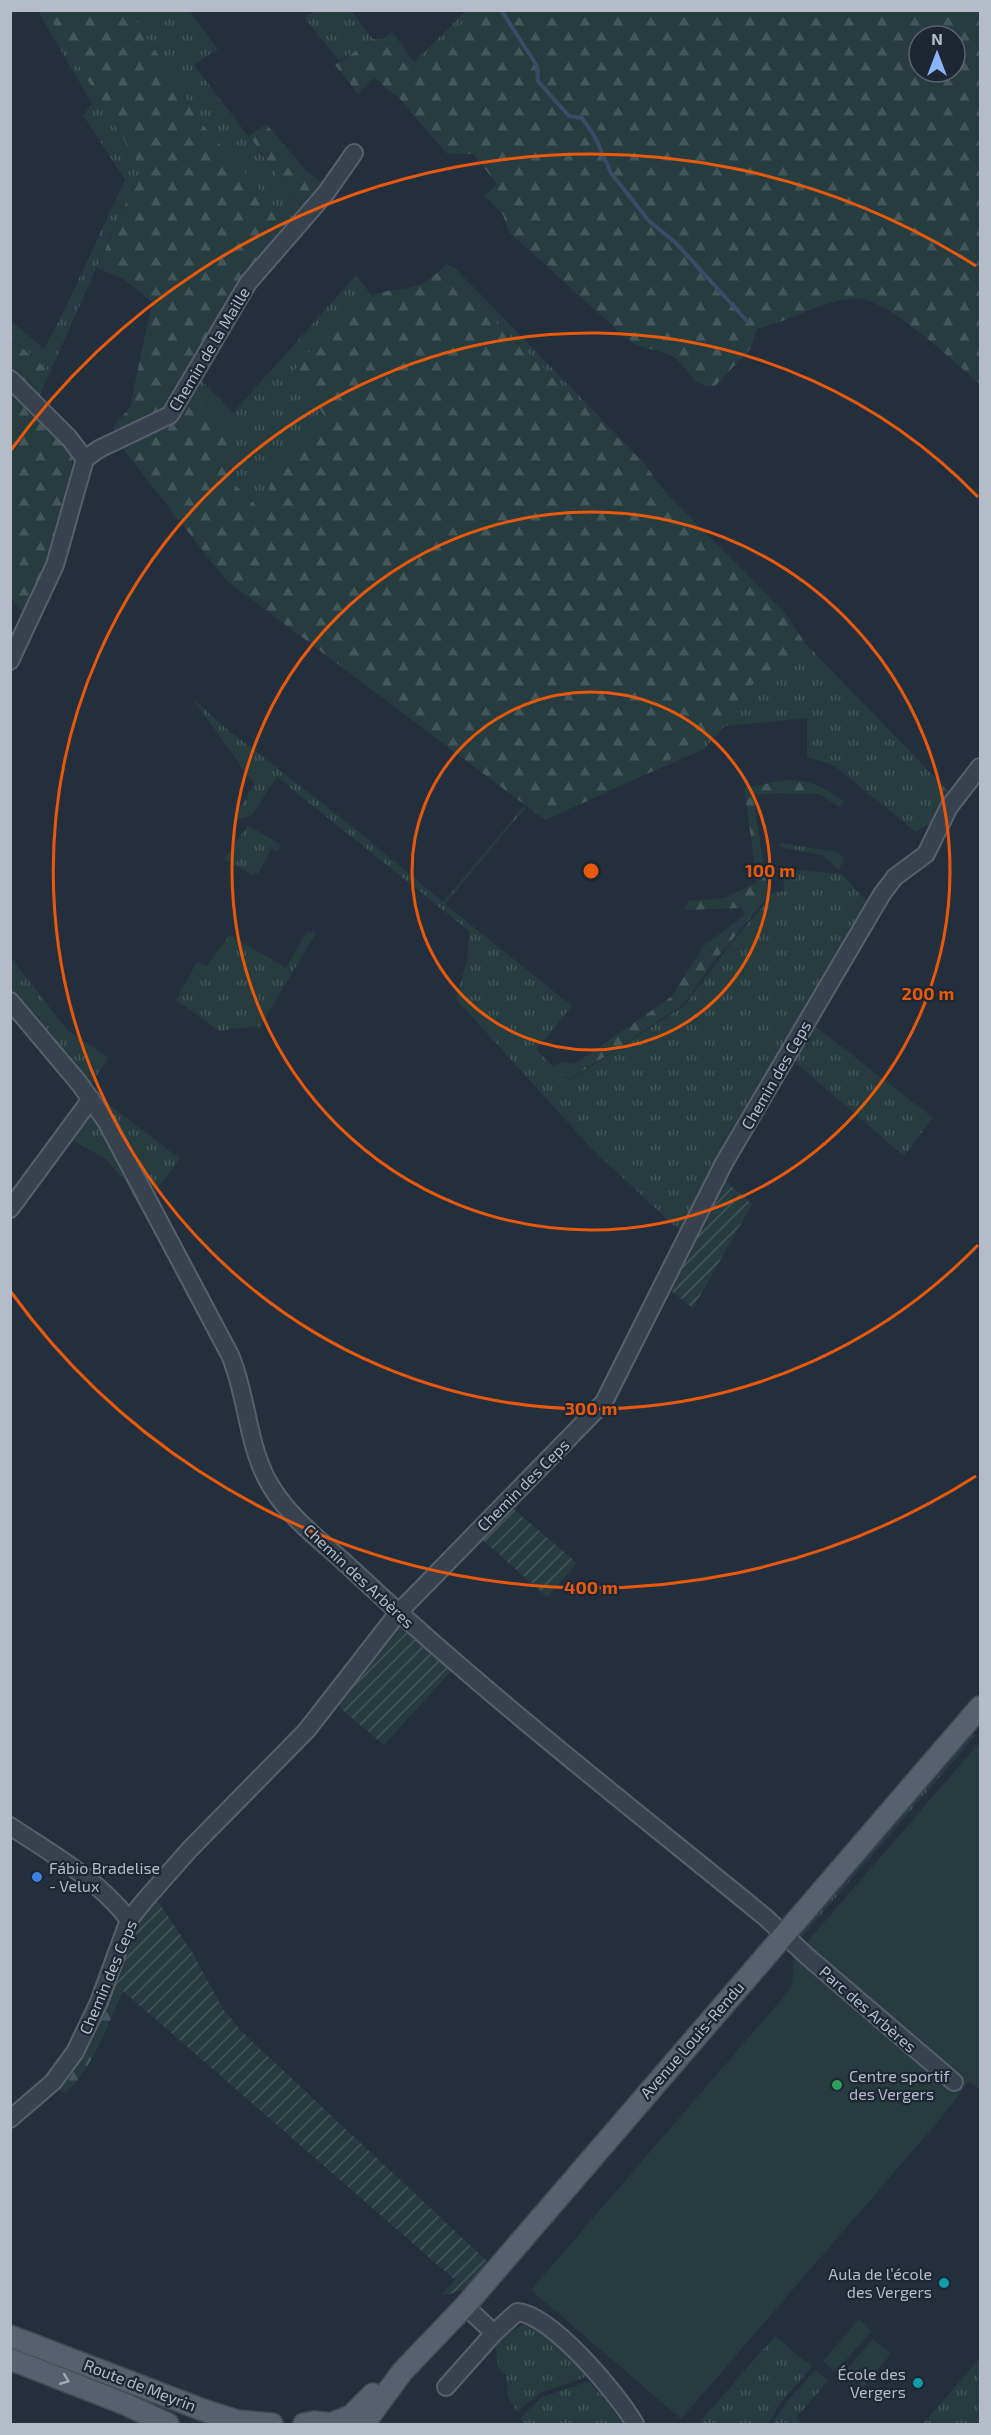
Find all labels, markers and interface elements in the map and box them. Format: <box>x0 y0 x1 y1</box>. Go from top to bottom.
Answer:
north arrow <box>907 24 967 84</box>
text: N <box>931 29 943 48</box>
street label: Chemin de la Maille <box>164 283 253 414</box>
text: 100 m <box>745 859 795 881</box>
centre of rings <box>581 861 601 881</box>
text: 200 m <box>902 982 954 1004</box>
street label: Chemin des Ceps <box>737 1017 814 1133</box>
text: 300 m <box>565 1397 617 1419</box>
street label: Chemin des Ceps <box>473 1435 573 1535</box>
street label: Chemin des Arbères <box>300 1520 418 1632</box>
text: 400 m <box>564 1576 618 1598</box>
place label: Fábio Bradelise - Velux <box>49 1858 160 1895</box>
marker: Fábio Bradelise - Velux <box>30 1870 44 1884</box>
street label: Chemin des Ceps <box>75 1917 140 2037</box>
street label: Parc des Arbères <box>816 1961 921 2056</box>
street label: Avenue Louis-Rendu <box>636 1977 748 2102</box>
place label: Centre sportif des Vergers <box>849 2066 950 2103</box>
marker: Centre sportif des Vergers <box>830 2078 844 2092</box>
place label: Aula de l’école des Vergers <box>828 2264 932 2301</box>
marker: Aula de l’école des Vergers <box>937 2276 951 2290</box>
street label: Route de Meyrin <box>82 2354 199 2415</box>
place label: École des Vergers <box>837 2364 906 2401</box>
one-way arrow <box>59 2373 70 2386</box>
marker: École des Vergers <box>911 2376 925 2390</box>

